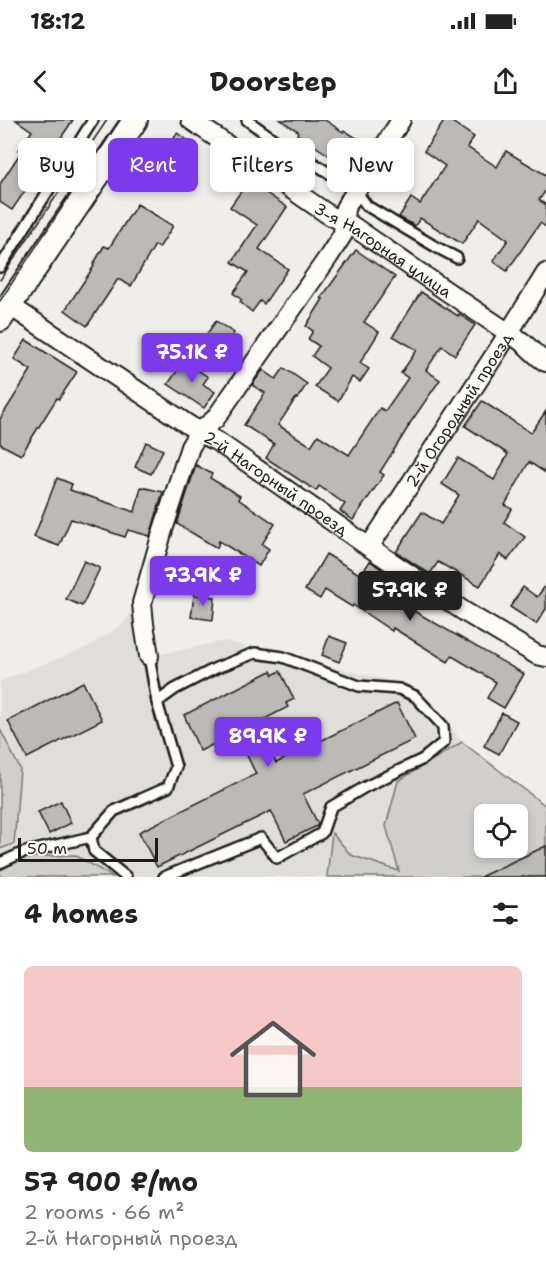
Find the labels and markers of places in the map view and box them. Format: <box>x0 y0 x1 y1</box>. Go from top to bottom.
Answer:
pin: 75.1K ₽ <box>137 333 247 384</box>
pin: 73.9K ₽ <box>148 556 258 607</box>
pin: 57.9K ₽ <box>355 571 465 622</box>
pin: 89.9K ₽ <box>213 717 323 768</box>

